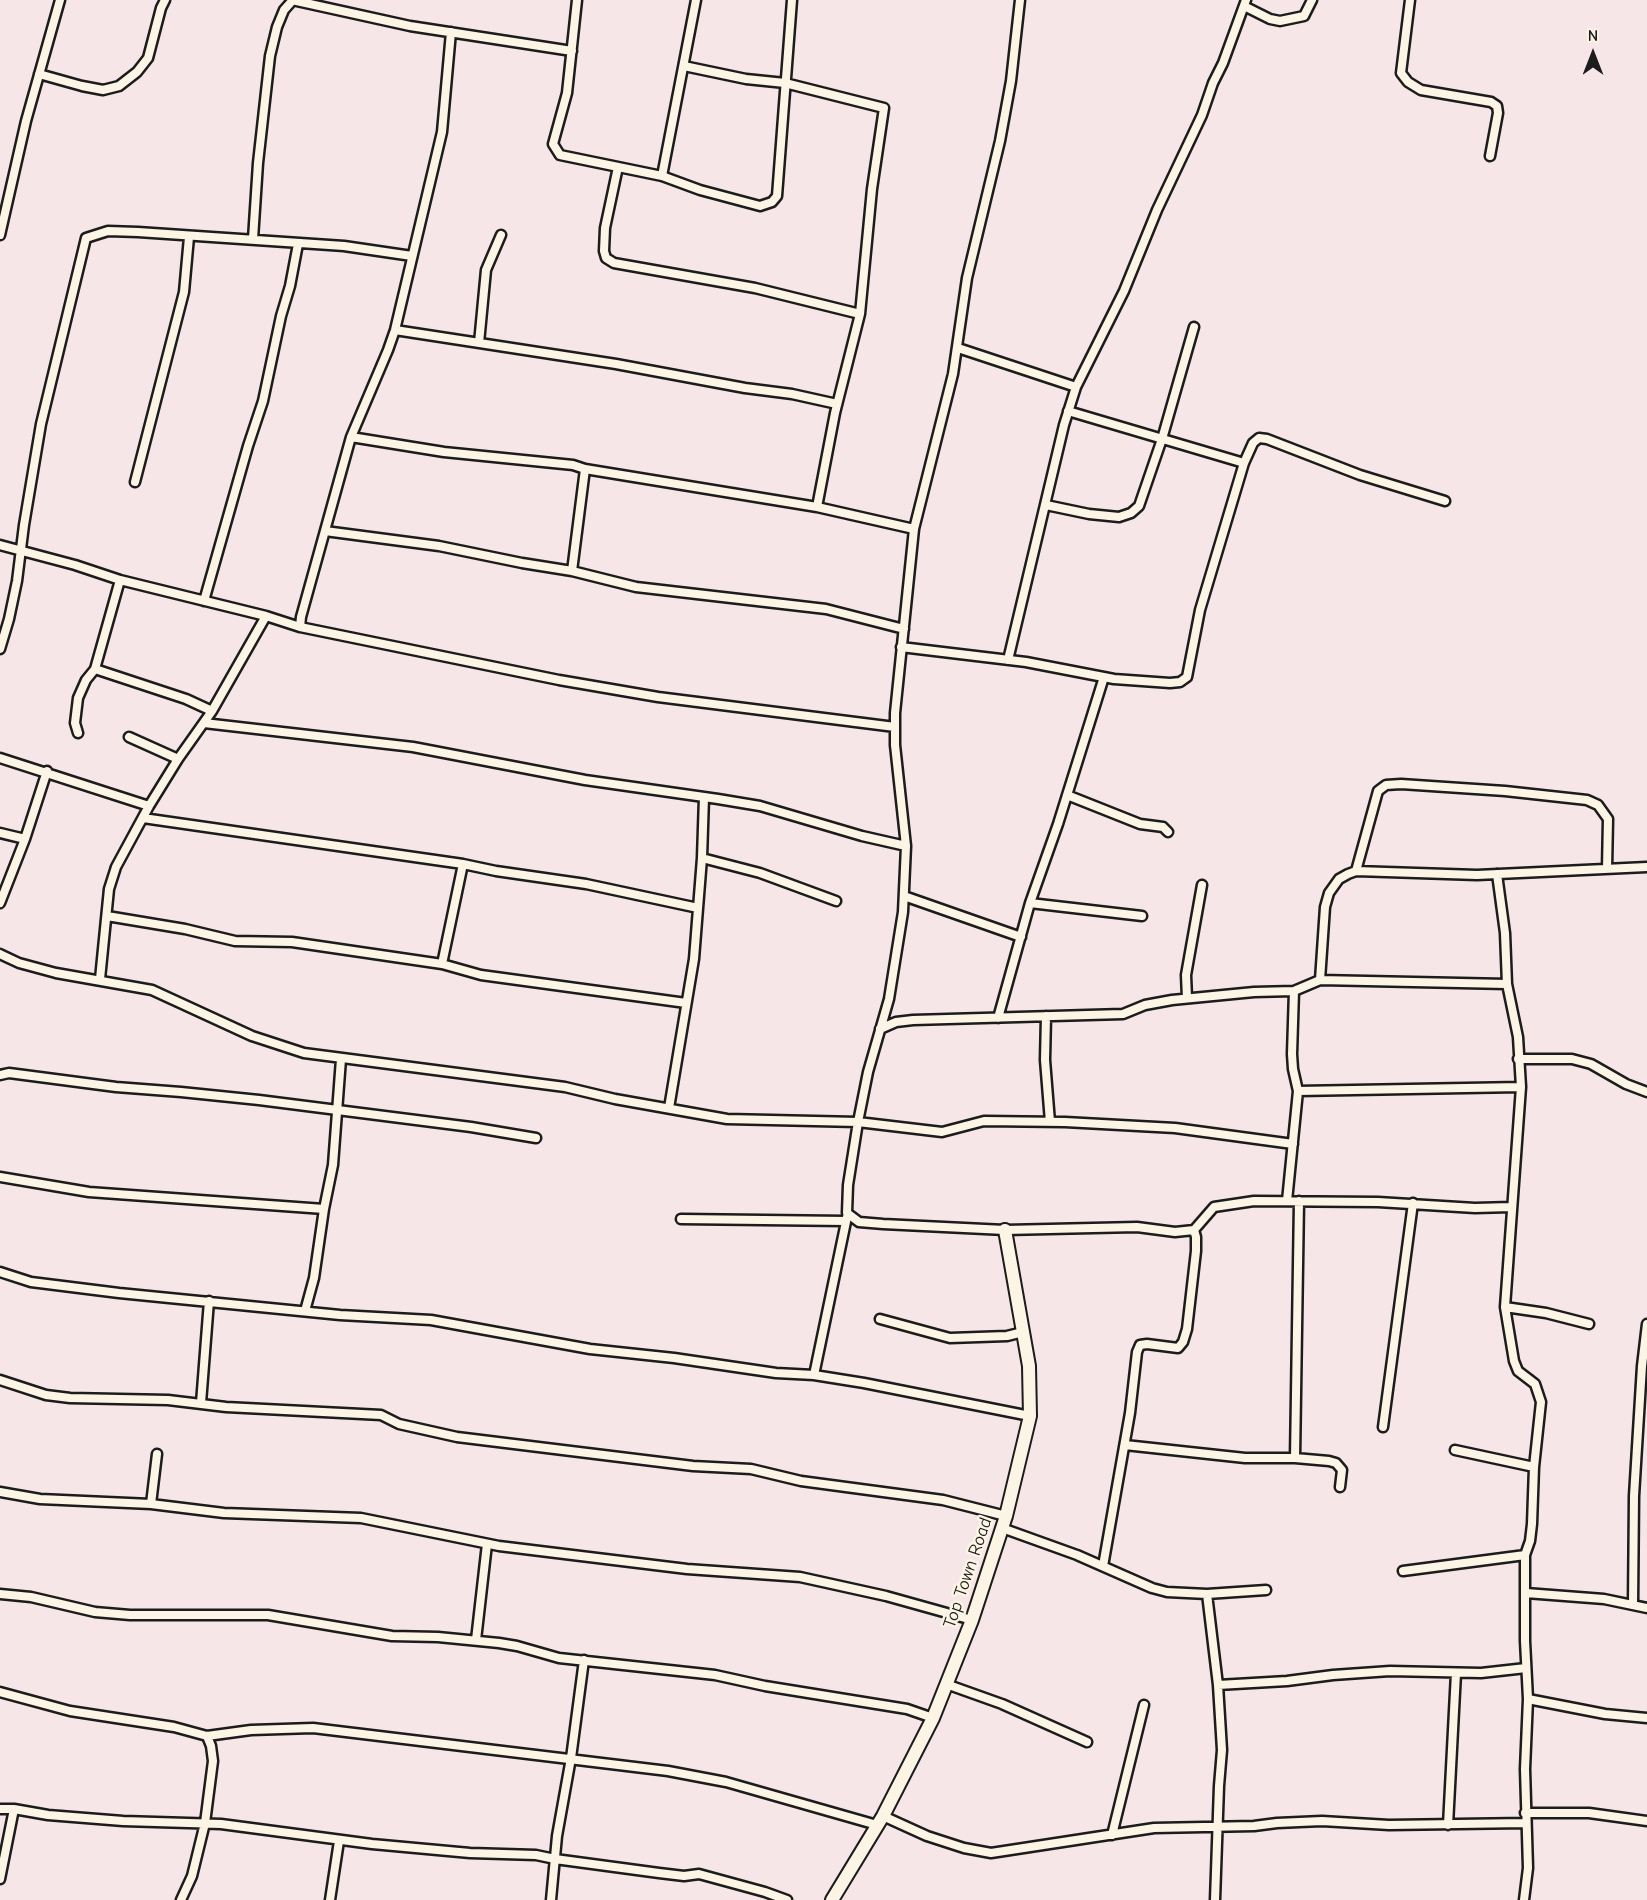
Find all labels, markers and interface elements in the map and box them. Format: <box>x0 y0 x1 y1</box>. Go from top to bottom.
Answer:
north arrow <box>1563 24 1623 84</box>
text: N <box>1588 27 1598 45</box>
street label: Top Town Road <box>939 1515 997 1631</box>

